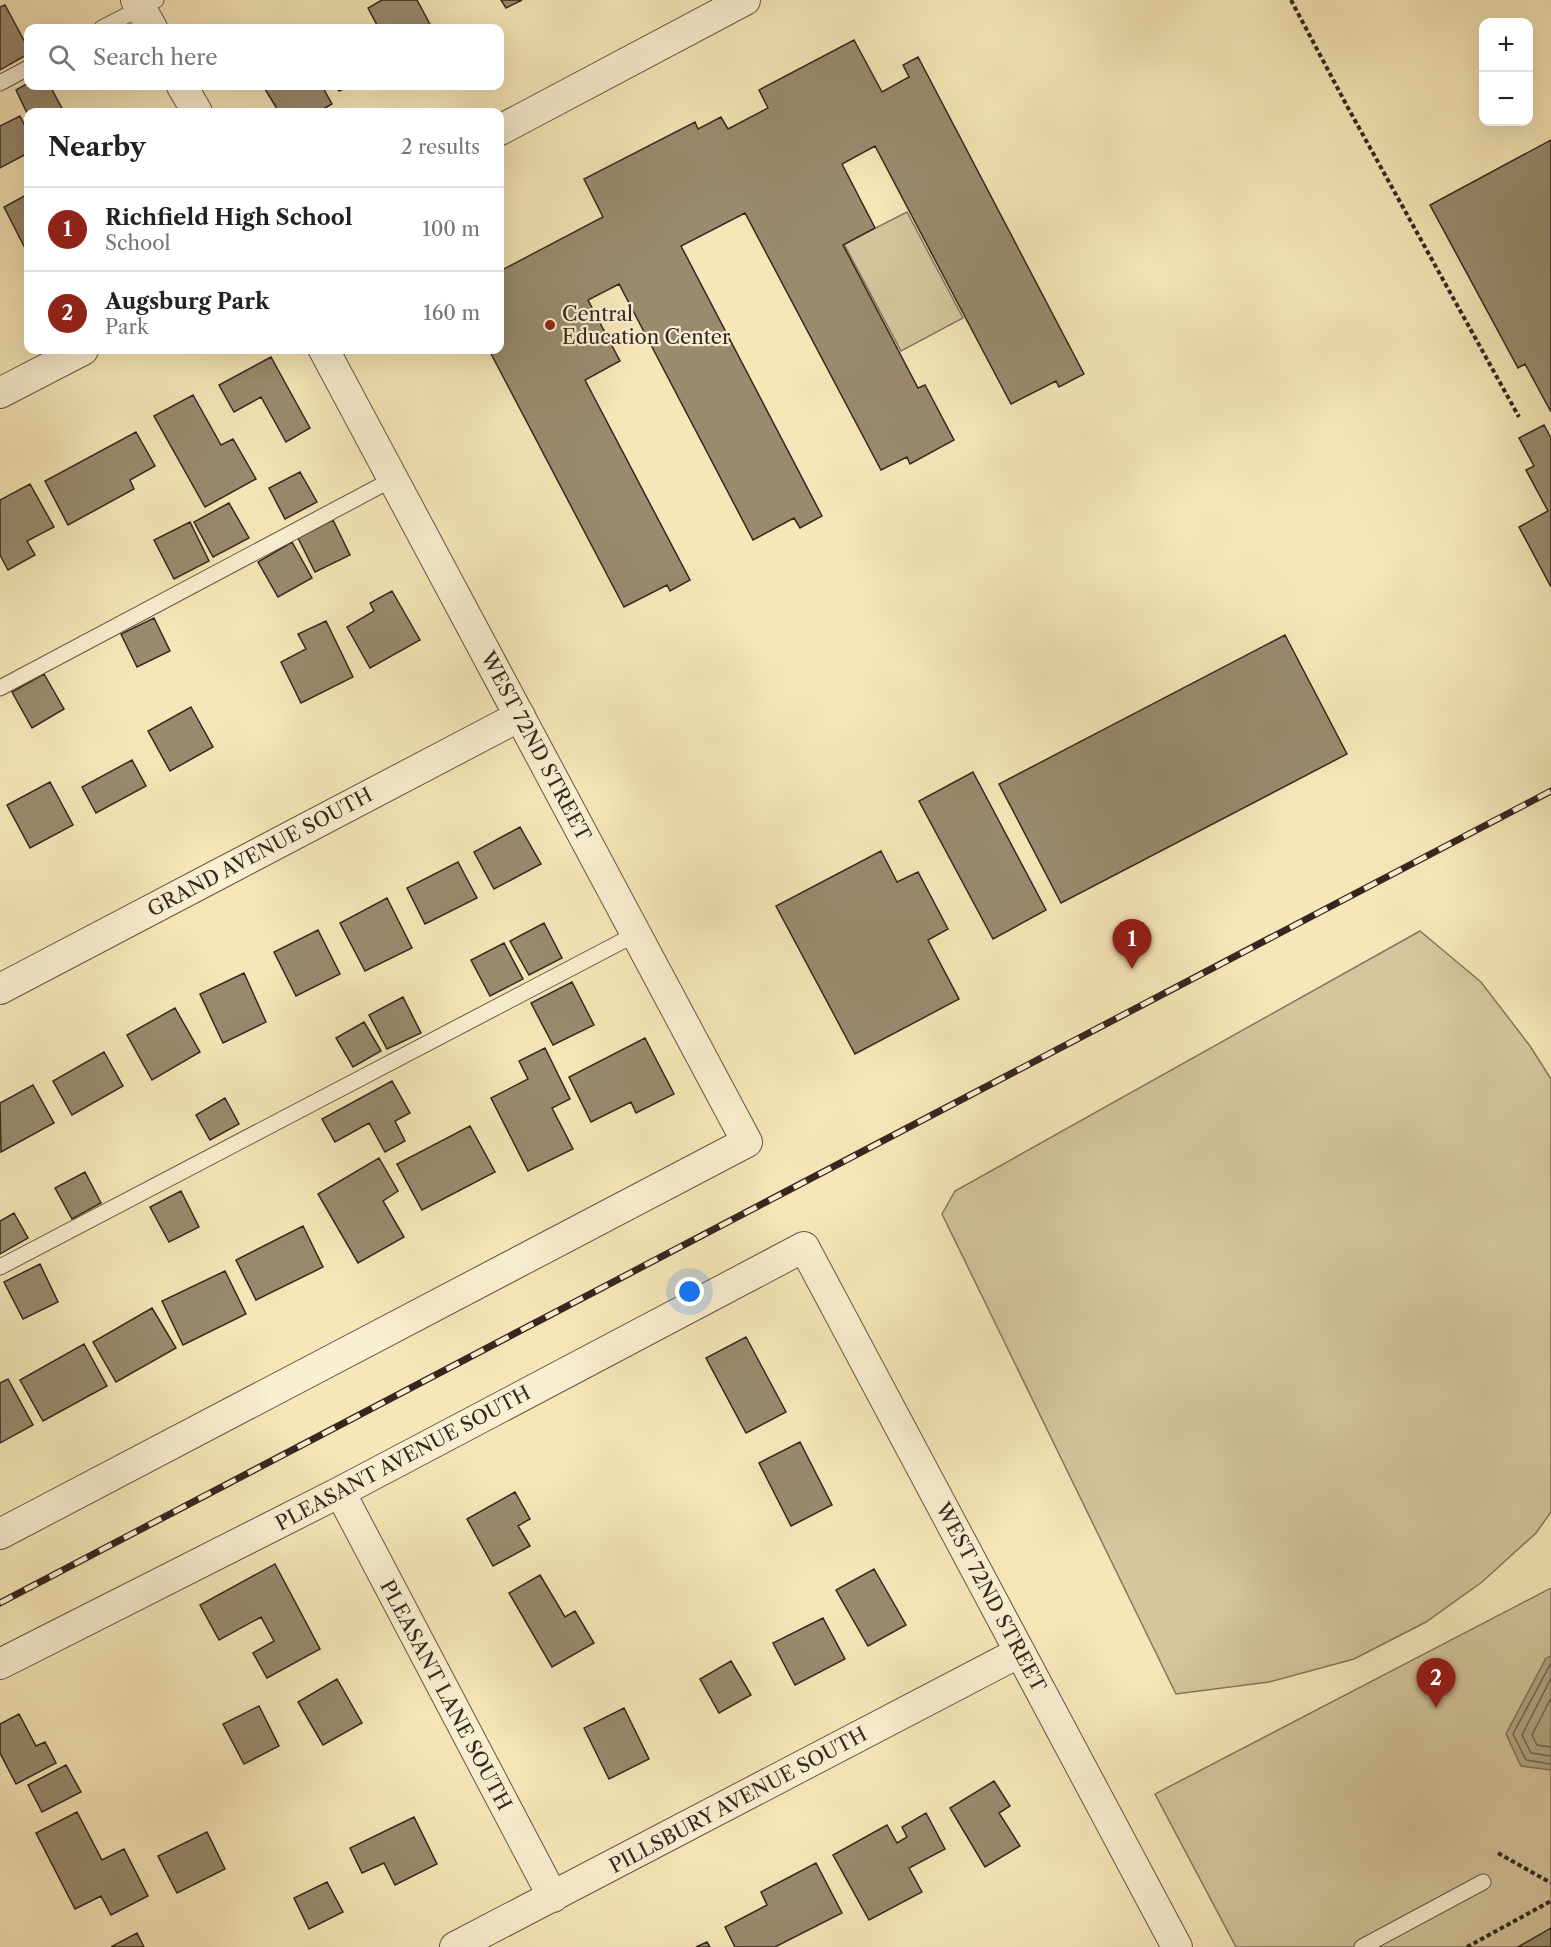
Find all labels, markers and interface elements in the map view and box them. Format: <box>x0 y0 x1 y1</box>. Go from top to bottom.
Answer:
map controls <box>1479 18 1533 126</box>
button: + <box>1479 18 1533 72</box>
search box <box>24 24 504 90</box>
icon: search <box>45 41 78 74</box>
text: Search here <box>93 44 218 71</box>
button: − <box>1479 72 1533 126</box>
text: Nearby <box>48 131 146 163</box>
text: 2 results <box>401 135 480 159</box>
text: Richfield High School <box>105 204 353 231</box>
text: 1 <box>63 217 72 241</box>
text: 100 m <box>422 217 480 241</box>
text: School <box>105 231 170 255</box>
text: Augsburg Park <box>105 288 269 315</box>
text: 2 <box>62 301 73 325</box>
text: 160 m <box>423 301 480 325</box>
place label: Central Education Center <box>562 302 731 349</box>
text: Park <box>105 315 148 339</box>
marker: Central Education Center <box>543 318 557 332</box>
street label: WEST 72ND STREET <box>475 646 596 845</box>
street label: GRAND AVENUE SOUTH <box>143 782 377 922</box>
pin: 1 <box>1112 920 1152 969</box>
your location <box>675 1277 704 1306</box>
street label: PLEASANT AVENUE SOUTH <box>271 1380 535 1536</box>
street label: WEST 72ND STREET <box>930 1497 1051 1696</box>
street label: PLEASANT LANE SOUTH <box>375 1576 517 1814</box>
pin: 2 <box>1416 1658 1456 1708</box>
street label: PILLSBURY AVENUE SOUTH <box>605 1722 871 1878</box>

